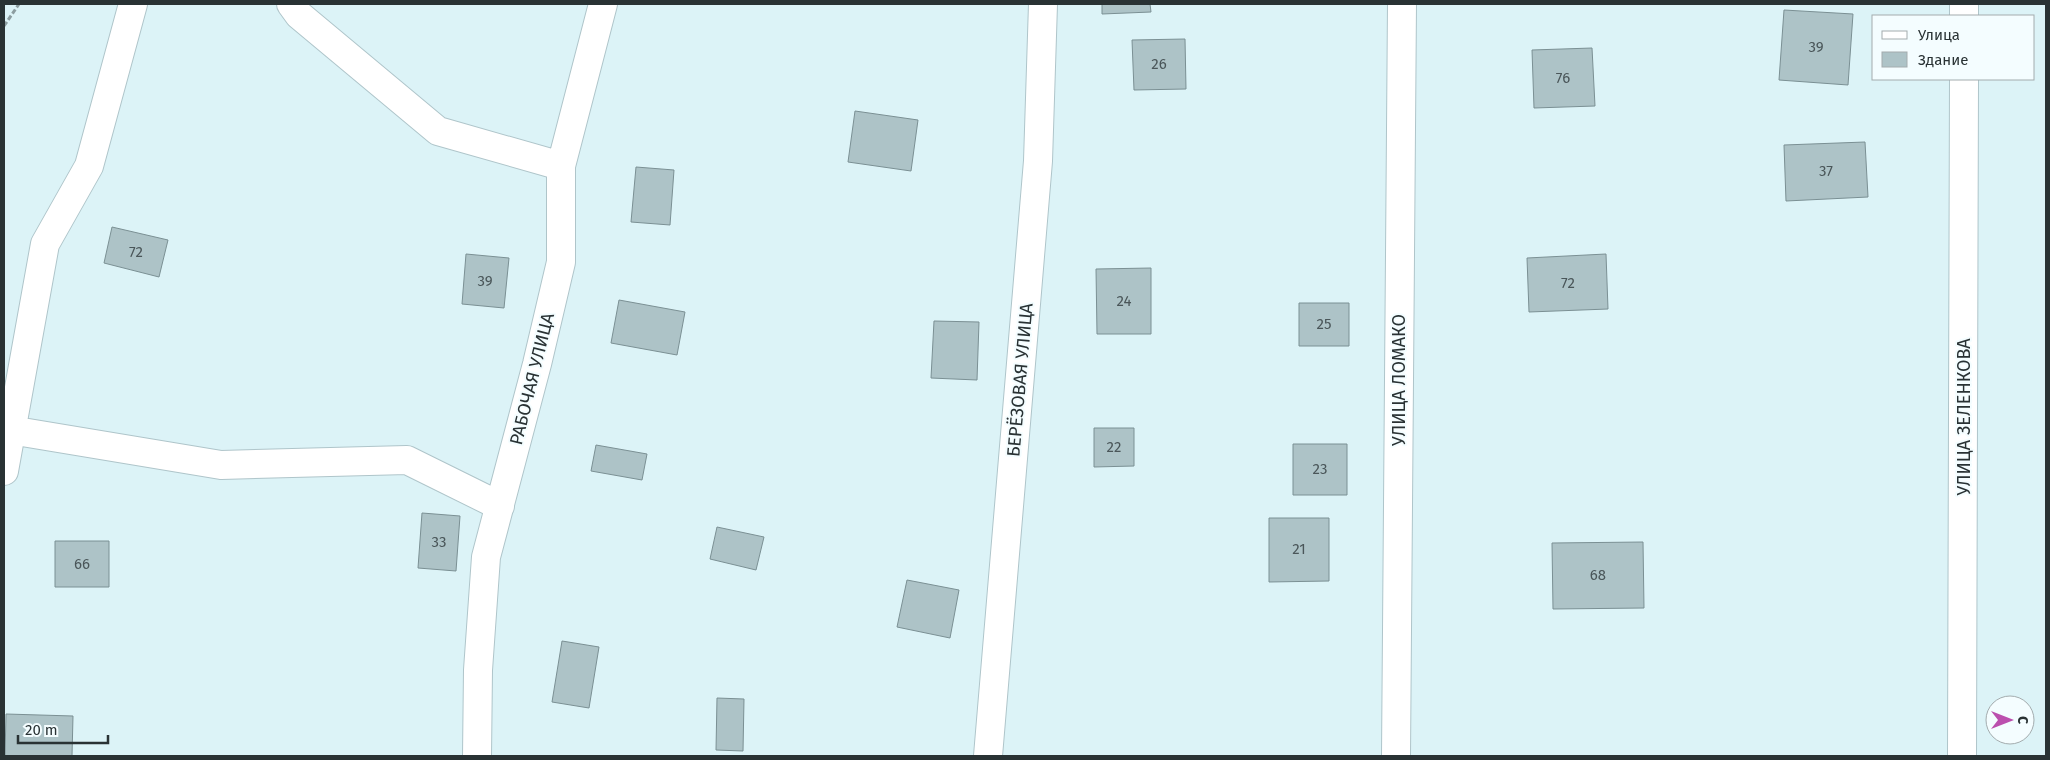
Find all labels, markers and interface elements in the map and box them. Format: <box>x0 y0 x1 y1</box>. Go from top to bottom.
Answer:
legend <box>1872 15 2035 80</box>
text: Улица <box>1918 26 1960 44</box>
house number: 39 <box>1808 38 1824 56</box>
text: Здание <box>1918 51 1968 69</box>
house number: 26 <box>1151 55 1167 73</box>
house number: 76 <box>1556 69 1570 87</box>
house number: 37 <box>1819 162 1833 180</box>
house number: 72 <box>129 243 143 261</box>
house number: 39 <box>477 272 493 290</box>
house number: 72 <box>1561 274 1575 292</box>
house number: 24 <box>1116 292 1132 310</box>
street label: БЕРЁЗОВАЯ УЛИЦА <box>1002 302 1038 458</box>
street label: РАБОЧАЯ УЛИЦА <box>505 310 559 447</box>
street label: УЛИЦА ЛОМАКО <box>1388 314 1410 446</box>
house number: 25 <box>1317 315 1331 333</box>
street label: УЛИЦА ЗЕЛЕНКОВА <box>1953 338 1975 496</box>
house number: 22 <box>1107 438 1121 456</box>
house number: 23 <box>1313 460 1327 478</box>
house number: 33 <box>432 533 446 551</box>
house number: 21 <box>1292 540 1306 558</box>
house number: 66 <box>74 555 90 573</box>
house number: 68 <box>1590 566 1606 584</box>
north arrow <box>1985 695 2035 745</box>
scale bar <box>18 712 108 744</box>
text: С <box>2014 716 2031 724</box>
text: 20 m <box>25 721 58 739</box>

